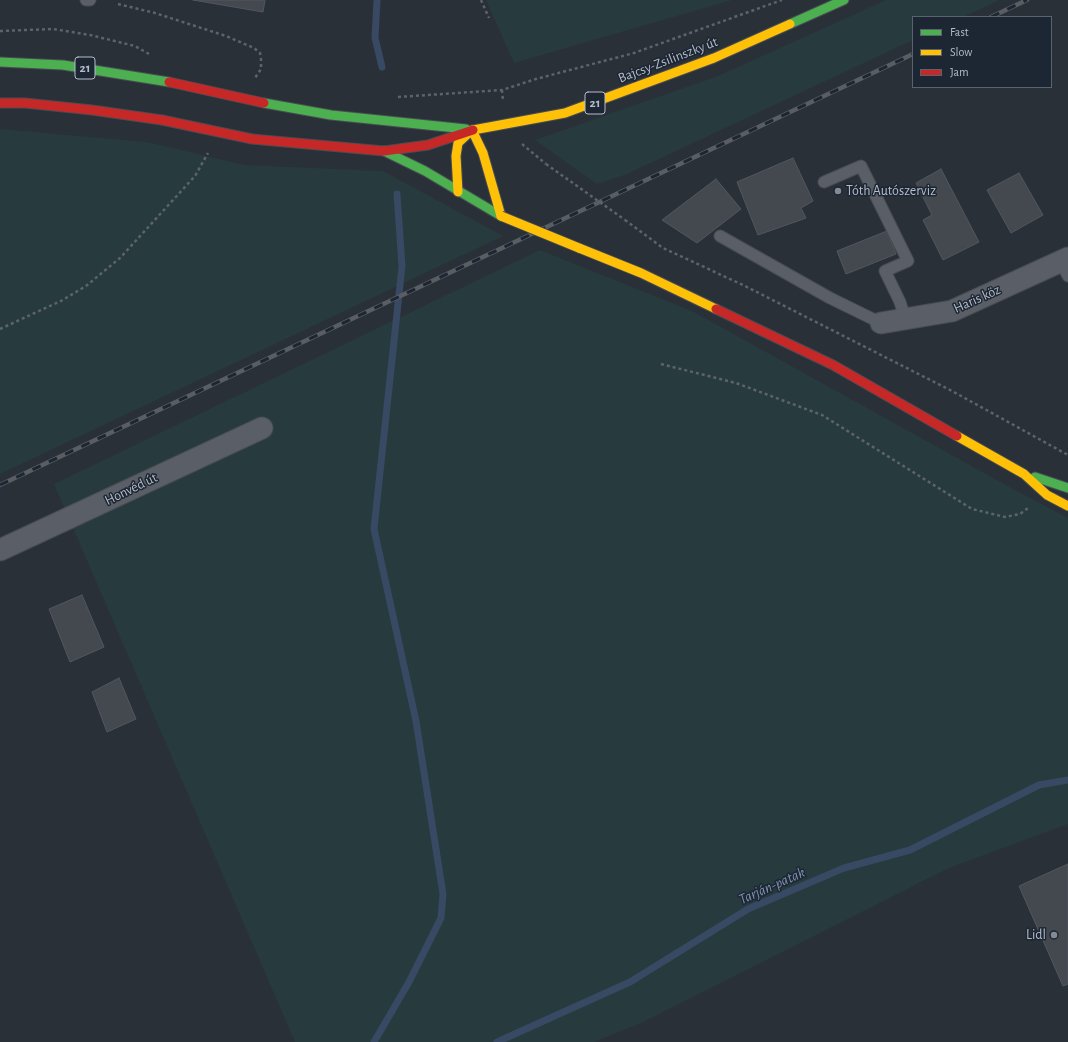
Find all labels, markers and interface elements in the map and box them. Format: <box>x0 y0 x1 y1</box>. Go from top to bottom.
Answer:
legend <box>912 16 1052 88</box>
text: Fast <box>950 26 969 38</box>
street label: Bajcsy-Zsilinszky út <box>616 33 720 87</box>
text: Slow <box>950 46 972 58</box>
road number: 21 <box>75 57 95 79</box>
text: Jam <box>950 66 969 78</box>
road number: 21 <box>585 92 605 114</box>
place label: Tóth Autószerviz <box>846 183 936 199</box>
marker: Tóth Autószerviz <box>833 186 843 196</box>
street label: Haris köz <box>951 281 1003 317</box>
street label: Honvéd út <box>102 469 160 509</box>
water label: Tarján-patak <box>736 863 808 909</box>
place label: Lidl <box>1026 927 1046 943</box>
marker: Lidl <box>1049 930 1059 940</box>

